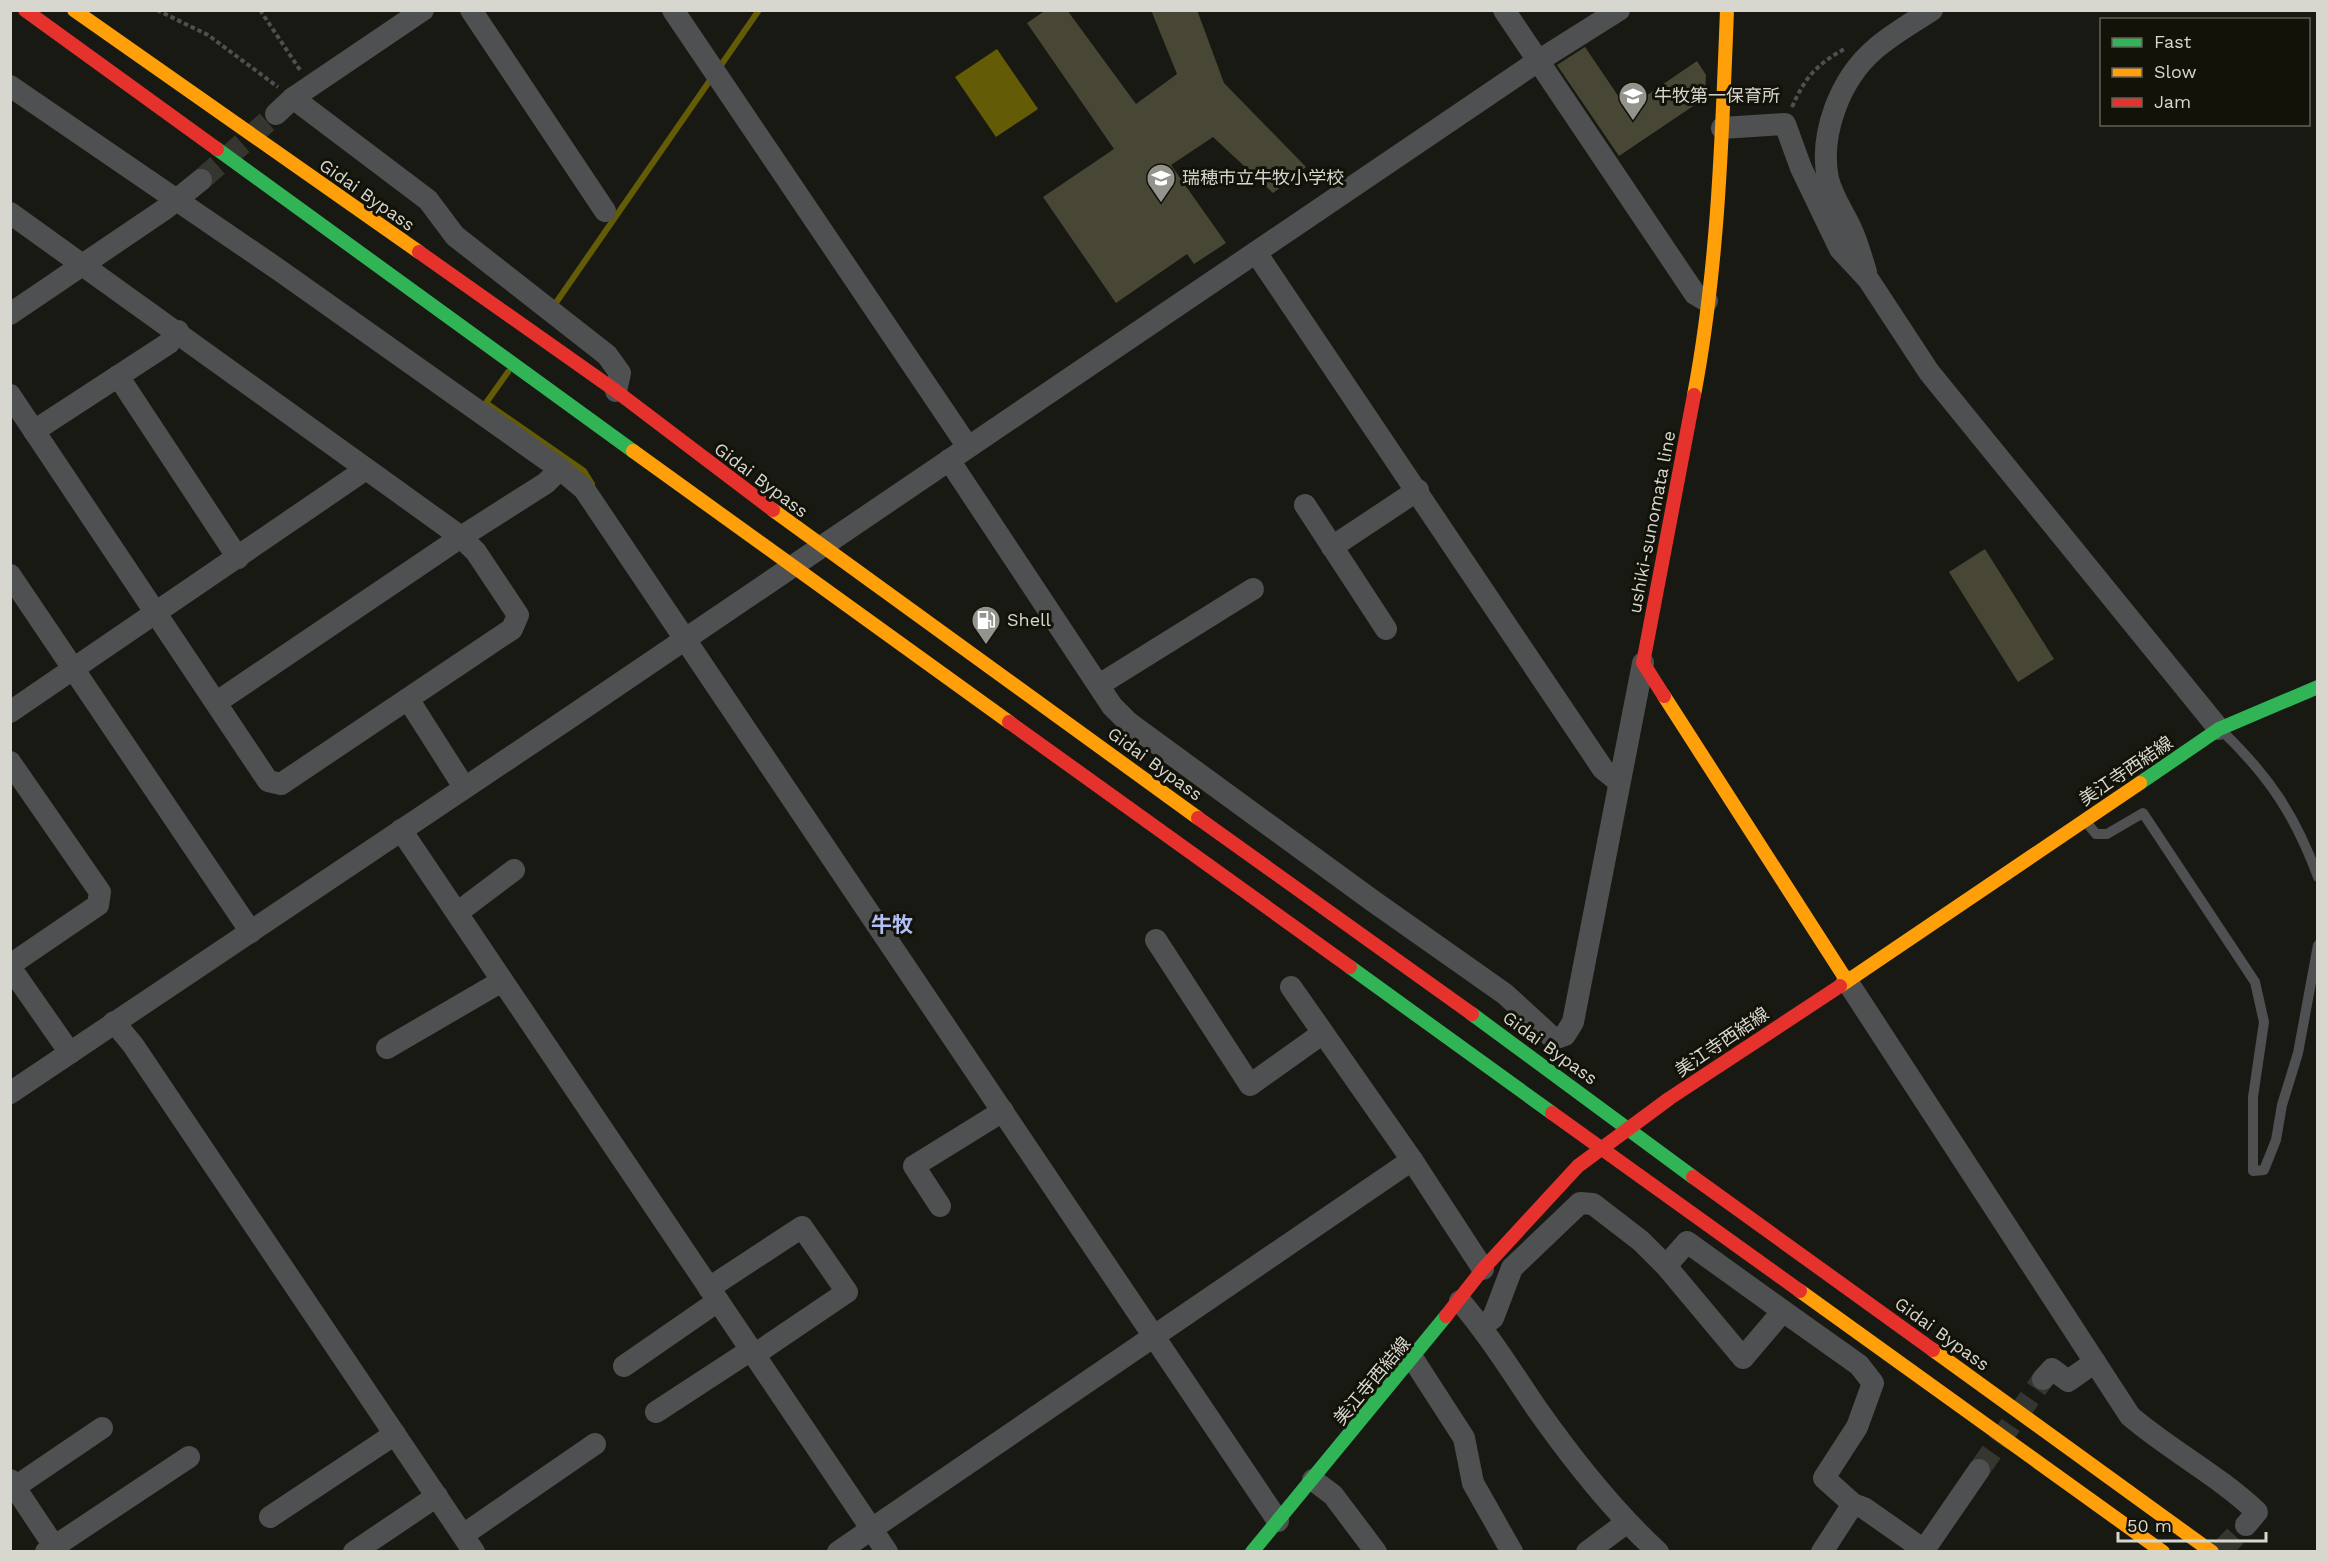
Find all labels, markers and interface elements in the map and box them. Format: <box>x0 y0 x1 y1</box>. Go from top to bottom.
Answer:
legend <box>2100 18 2310 126</box>
text: Fast <box>2154 31 2192 52</box>
text: Slow <box>2154 61 2197 82</box>
school or university icon: 牛牧第一保育所 <box>1617 80 1649 122</box>
place label: 牛牧第一保育所 <box>1654 85 1780 106</box>
text: Jam <box>2154 91 2191 112</box>
street label: Gidai Bypass <box>316 154 419 235</box>
school or university icon: 瑞穂市立牛牧小学校 <box>1145 162 1177 204</box>
place label: 瑞穂市立牛牧小学校 <box>1182 167 1344 188</box>
street label: ushiki-sunomata line <box>1624 429 1680 615</box>
street label: Gidai Bypass <box>710 438 812 522</box>
fuel station icon: Shell <box>970 604 1002 646</box>
place label: Shell <box>1007 609 1052 630</box>
street label: Gidai Bypass <box>1104 722 1207 805</box>
street label: 美江寺西結線 <box>2075 732 2176 809</box>
district label: 牛牧 <box>871 912 913 937</box>
street label: 美江寺西結線 <box>1671 1003 1772 1080</box>
street label: Gidai Bypass <box>1499 1006 1602 1089</box>
street label: Gidai Bypass <box>1891 1292 1994 1375</box>
street label: 美江寺西結線 <box>1329 1333 1414 1429</box>
scale bar <box>2118 1505 2266 1543</box>
text: 50 m <box>2127 1515 2172 1536</box>

